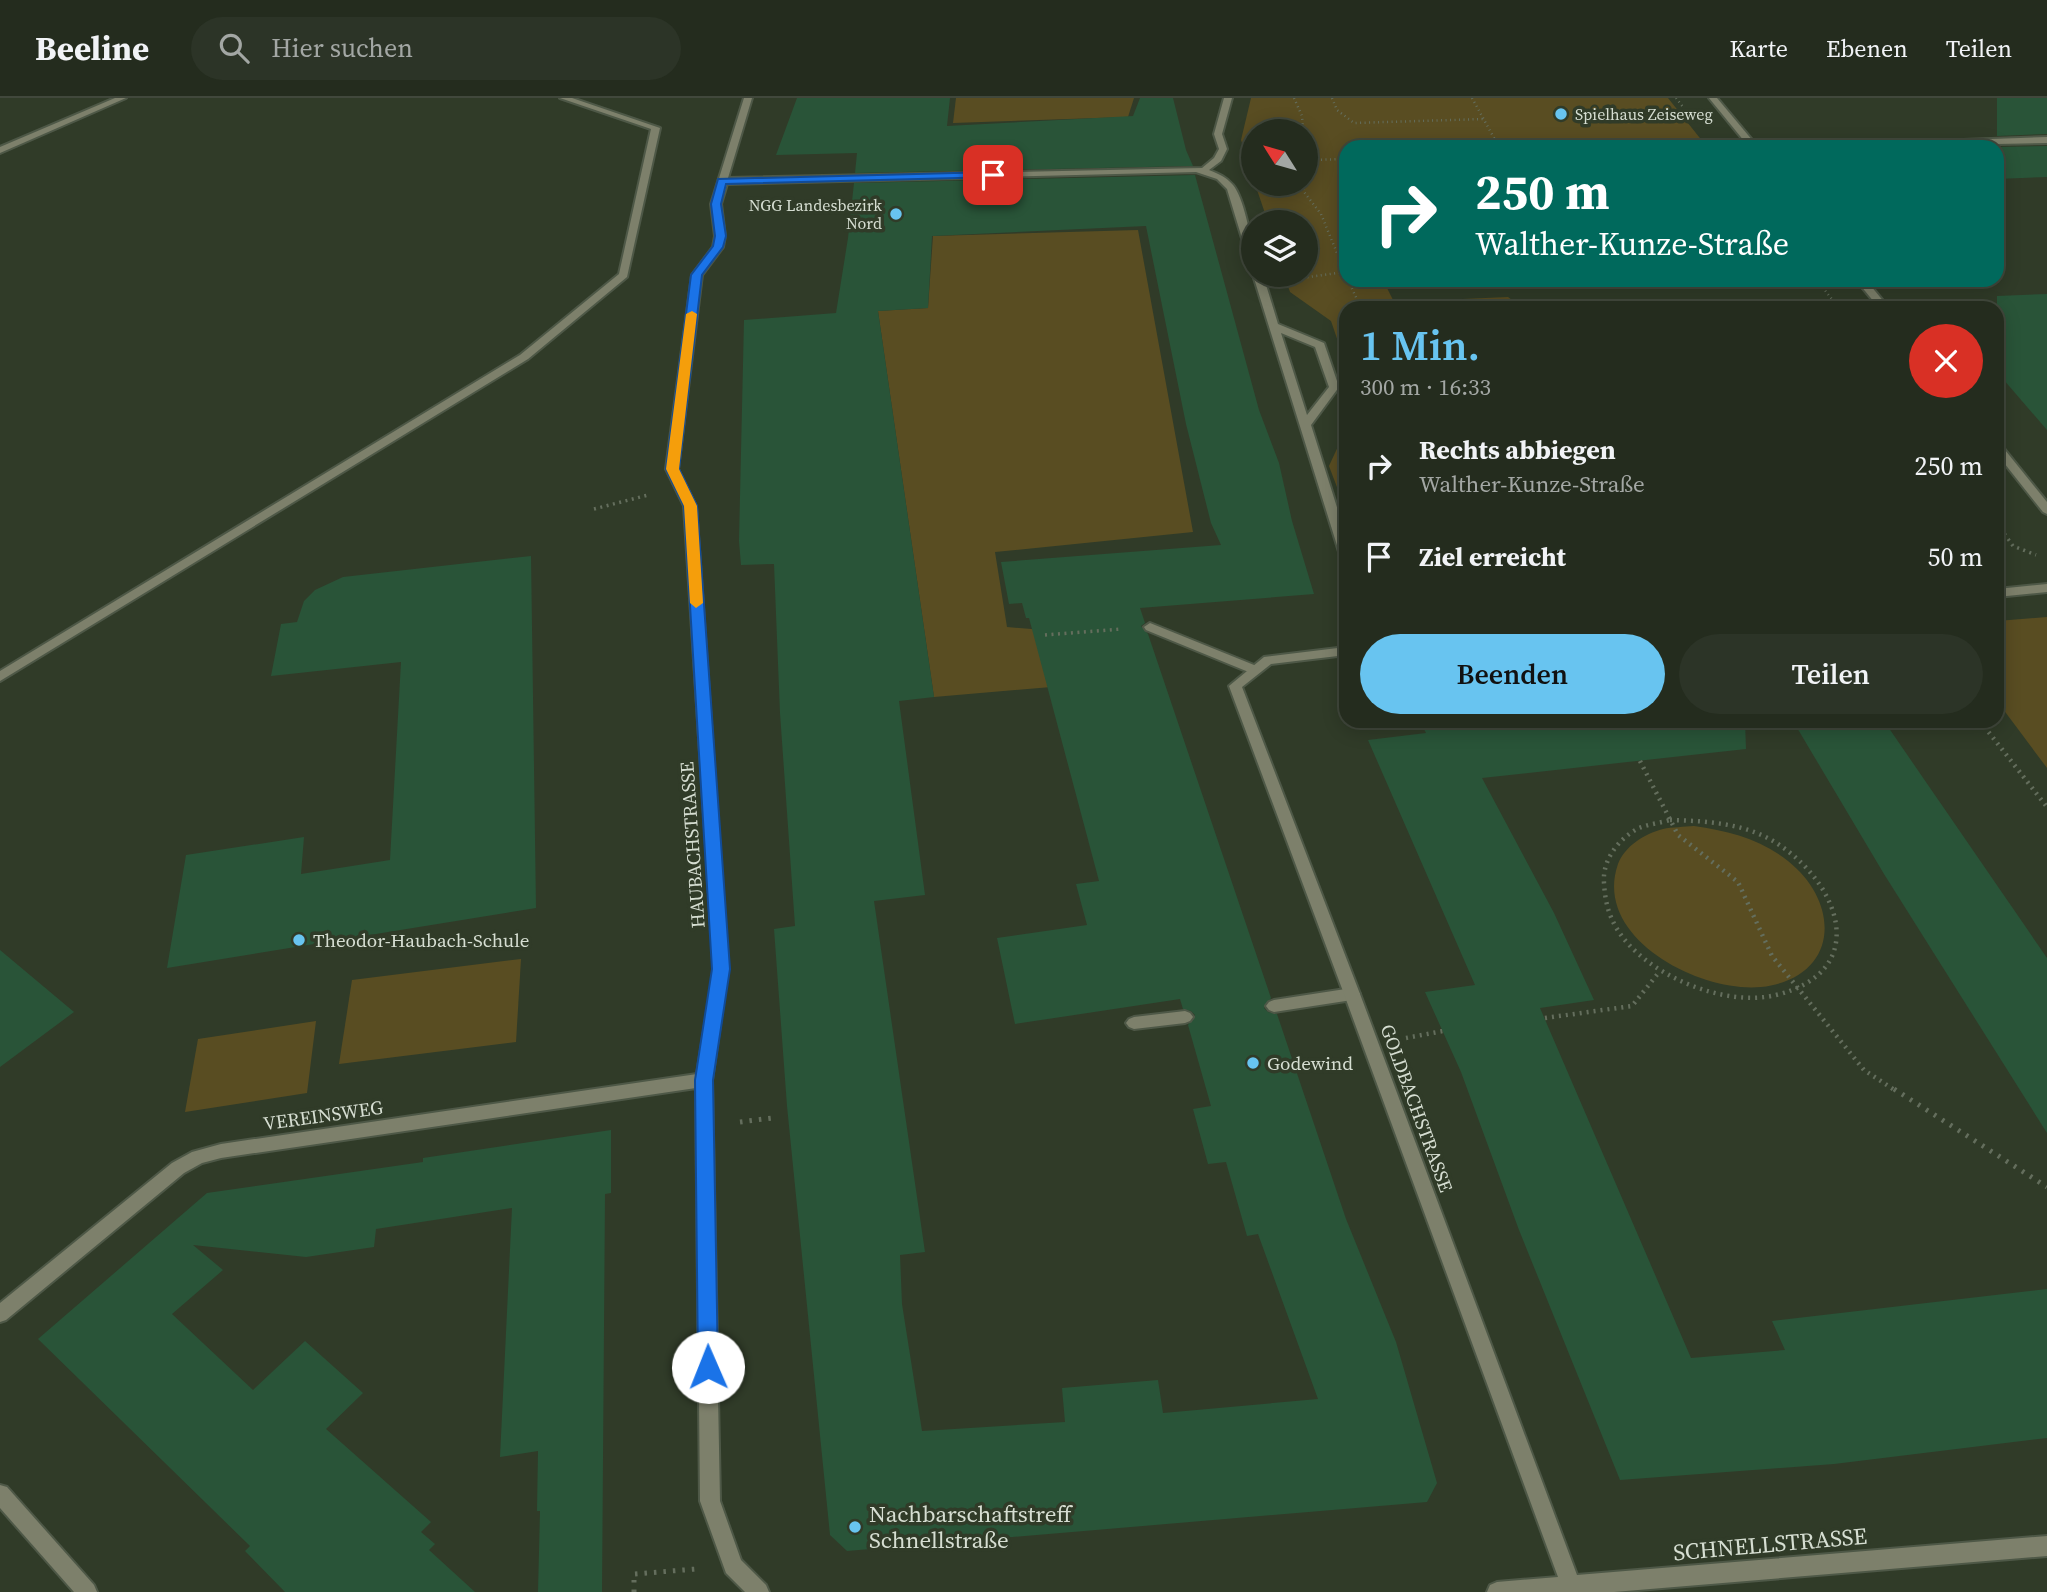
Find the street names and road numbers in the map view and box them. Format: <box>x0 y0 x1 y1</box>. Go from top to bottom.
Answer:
street label: HAUBACHSTRASSE <box>673 761 711 929</box>
street label: GOLDBACHSTRASSE <box>1375 1020 1459 1196</box>
street label: VEREINSWEG <box>261 1094 385 1136</box>
street label: SCHNELLSTRASSE <box>1672 1520 1868 1568</box>

